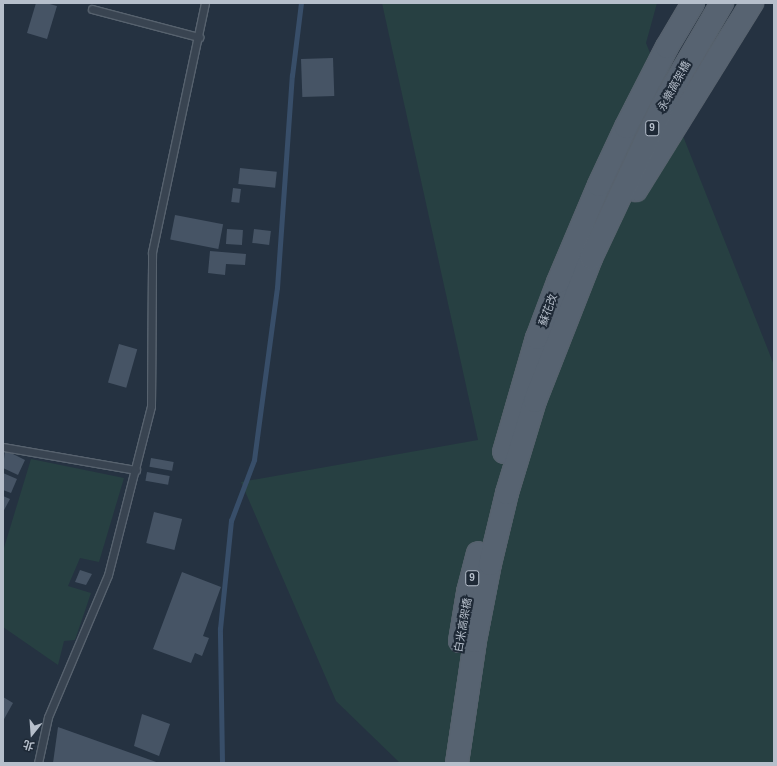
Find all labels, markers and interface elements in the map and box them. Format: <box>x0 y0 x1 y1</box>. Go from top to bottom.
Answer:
street label: 永樂高架橋 <box>655 59 693 113</box>
road number: 9 <box>645 120 659 136</box>
street label: 蘇花改 <box>536 292 560 328</box>
road number: 9 <box>465 570 479 586</box>
street label: 白米高架橋 <box>452 597 474 653</box>
north arrow <box>12 714 52 754</box>
text: 北 <box>21 738 36 753</box>

